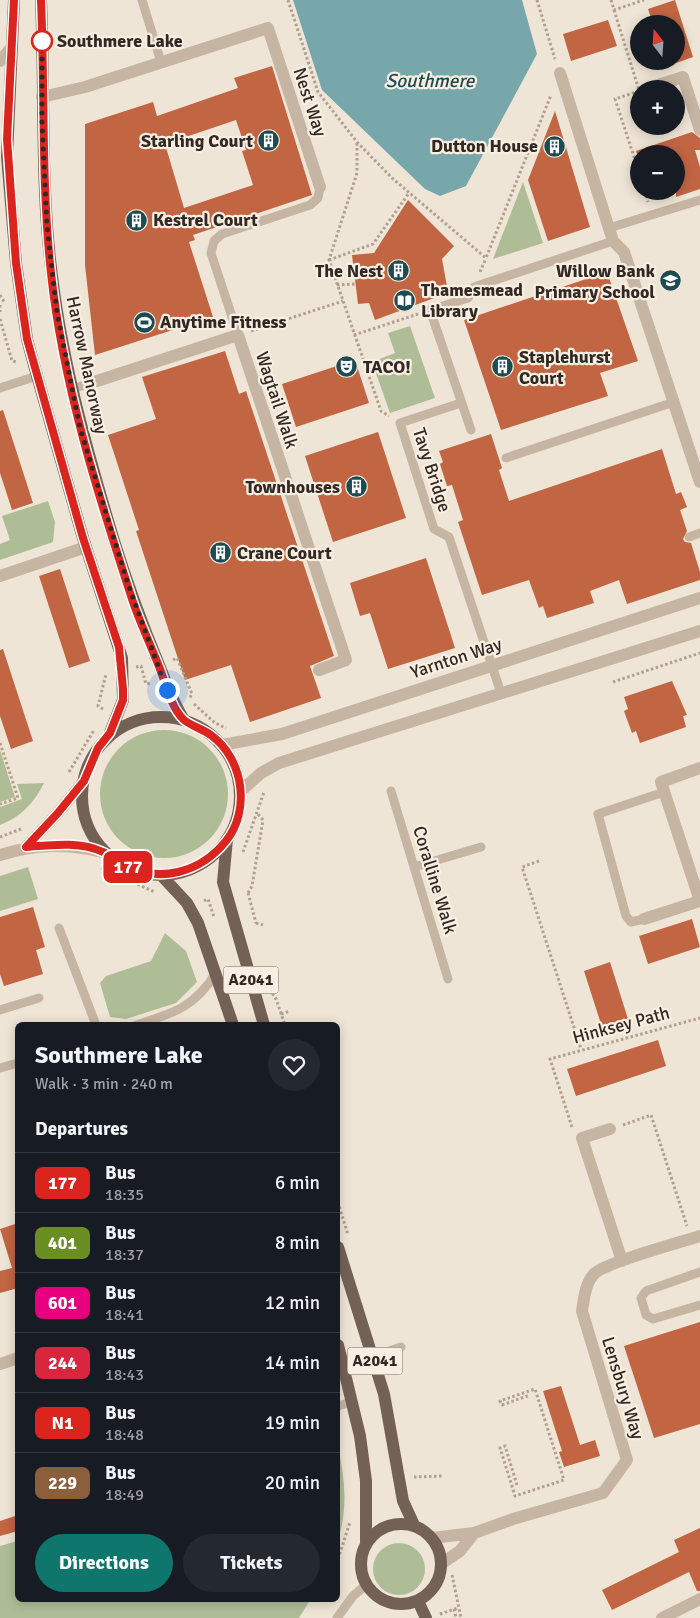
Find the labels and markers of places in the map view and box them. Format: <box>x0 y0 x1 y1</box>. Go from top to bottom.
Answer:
marker: Southmere Lake <box>31 30 53 52</box>
place label: Southmere Lake <box>57 30 183 52</box>
building icon: Starling Court <box>257 129 281 153</box>
place label: Starling Court <box>141 130 253 152</box>
building icon: Dutton House <box>542 134 566 158</box>
place label: Dutton House <box>431 135 538 157</box>
building icon: Kestrel Court <box>125 208 149 232</box>
place label: Kestrel Court <box>153 209 258 231</box>
building icon: The Nest <box>387 259 411 283</box>
place label: The Nest <box>315 260 383 282</box>
place label: Willow Bank Primary School <box>535 260 656 303</box>
school or university icon: Willow Bank Primary School <box>659 269 683 293</box>
place label: Thamesmead Library <box>421 279 523 322</box>
library icon: Thamesmead Library <box>393 288 417 312</box>
sports icon: Anytime Fitness <box>132 310 156 334</box>
place label: Anytime Fitness <box>160 311 287 333</box>
place label: Staplehurst Court <box>519 346 611 389</box>
theatre icon: TACO! <box>335 355 359 379</box>
building icon: Staplehurst Court <box>491 355 515 379</box>
place label: TACO! <box>363 356 411 378</box>
building icon: Townhouses <box>344 475 368 499</box>
place label: Townhouses <box>246 476 340 498</box>
building icon: Crane Court <box>209 541 233 565</box>
place label: Crane Court <box>237 542 332 564</box>

